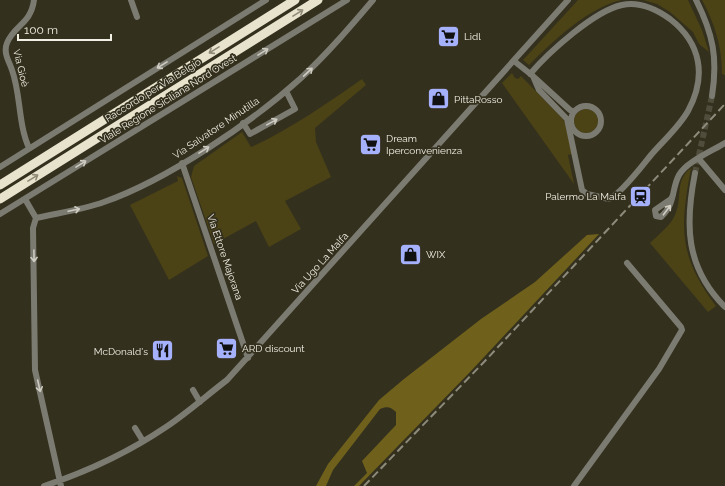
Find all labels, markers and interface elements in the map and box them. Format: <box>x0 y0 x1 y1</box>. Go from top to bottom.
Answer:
one-way arrow <box>292 8 304 16</box>
scale bar <box>18 16 111 42</box>
text: 100 m <box>24 23 58 37</box>
supermarket icon: Lidl <box>436 23 462 49</box>
place label: Lidl <box>464 31 481 42</box>
one-way arrow <box>208 47 220 55</box>
one-way arrow <box>257 47 269 55</box>
street label: Via Gioè <box>11 48 31 88</box>
street label: Viale Regione Siciliana Nord Ovest <box>98 52 239 146</box>
street label: Raccordo per Via Belgio <box>103 56 203 124</box>
one-way arrow <box>156 62 168 70</box>
one-way arrow <box>302 67 313 76</box>
shop icon: PittaRosso <box>425 86 451 112</box>
place label: PittaRosso <box>454 94 503 105</box>
street label: Via Salvatore Minutilla <box>171 95 261 161</box>
one-way arrow <box>266 118 278 125</box>
supermarket icon: Dream Iperconvenienza <box>358 131 384 157</box>
place label: Dream Iperconvenienza <box>386 133 462 156</box>
one-way arrow <box>198 145 210 153</box>
one-way arrow <box>75 160 86 168</box>
one-way arrow <box>27 174 38 182</box>
station icon: Palermo La Malfa <box>628 183 654 209</box>
place label: Palermo La Malfa <box>545 191 626 202</box>
one-way arrow <box>663 204 671 215</box>
one-way arrow <box>67 206 80 214</box>
street label: Via Ettore Majorana <box>205 213 245 301</box>
street label: Via Ugo La Malfa <box>290 230 350 296</box>
shop icon: WIX <box>398 241 424 267</box>
one-way arrow <box>30 249 38 262</box>
place label: WIX <box>426 249 446 260</box>
supermarket icon: ARD discount <box>214 335 240 361</box>
restaurant icon: McDonald's <box>150 338 176 364</box>
place label: ARD discount <box>242 343 305 354</box>
place label: McDonald's <box>94 346 148 357</box>
one-way arrow <box>35 379 43 392</box>

